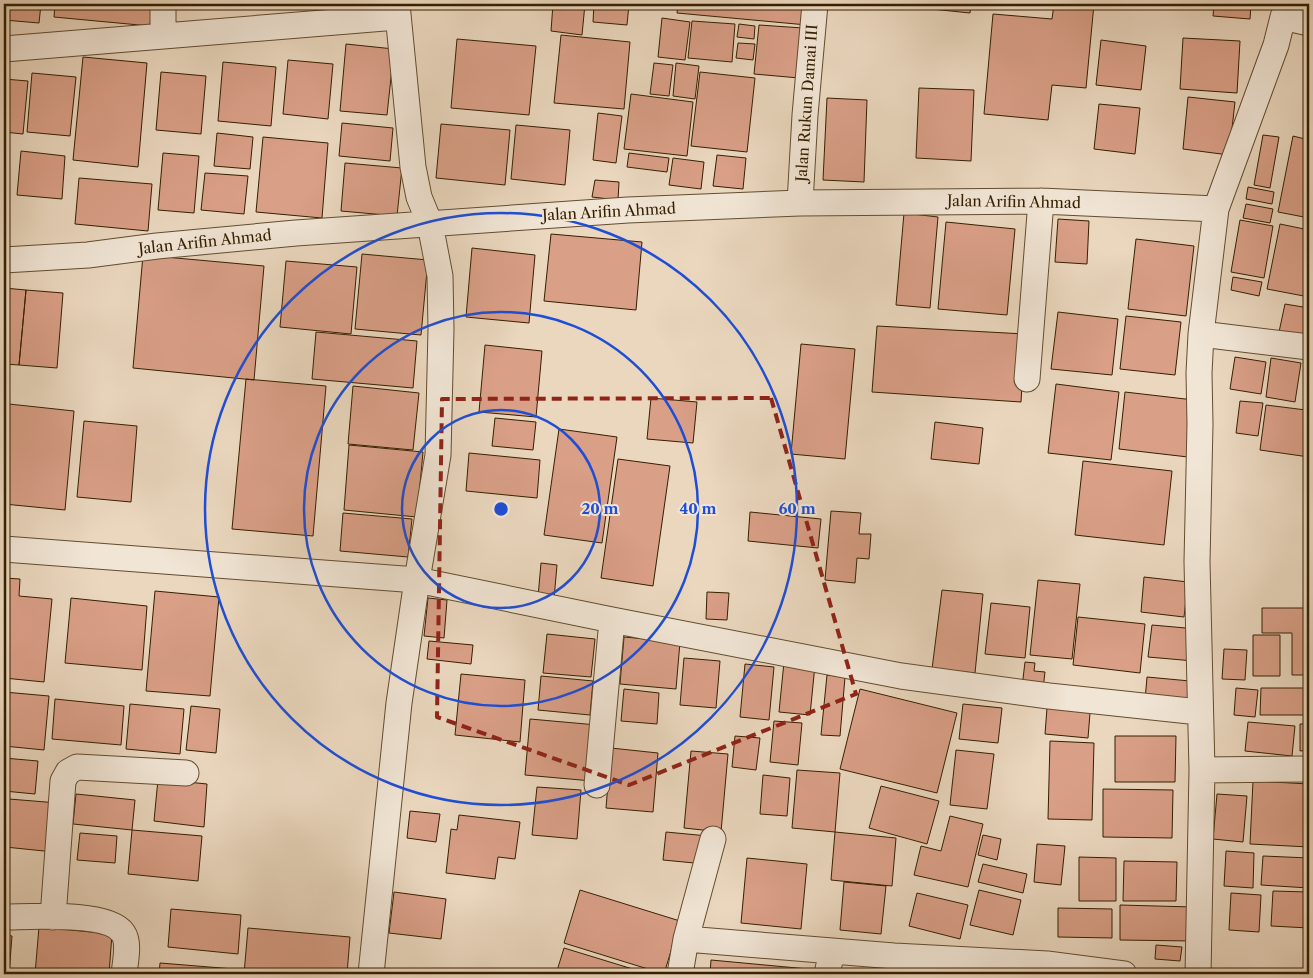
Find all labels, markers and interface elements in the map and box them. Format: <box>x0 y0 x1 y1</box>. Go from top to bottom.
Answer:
street label: Jalan Rukun Damai III <box>791 24 821 184</box>
street label: Jalan Arifin Ahmad <box>945 191 1081 212</box>
street label: Jalan Arifin Ahmad <box>540 199 676 225</box>
street label: Jalan Arifin Ahmad <box>135 225 273 258</box>
text: 20 m <box>581 499 619 518</box>
text: 40 m <box>679 499 717 518</box>
text: 60 m <box>778 499 816 518</box>
centre of rings <box>492 500 510 518</box>

